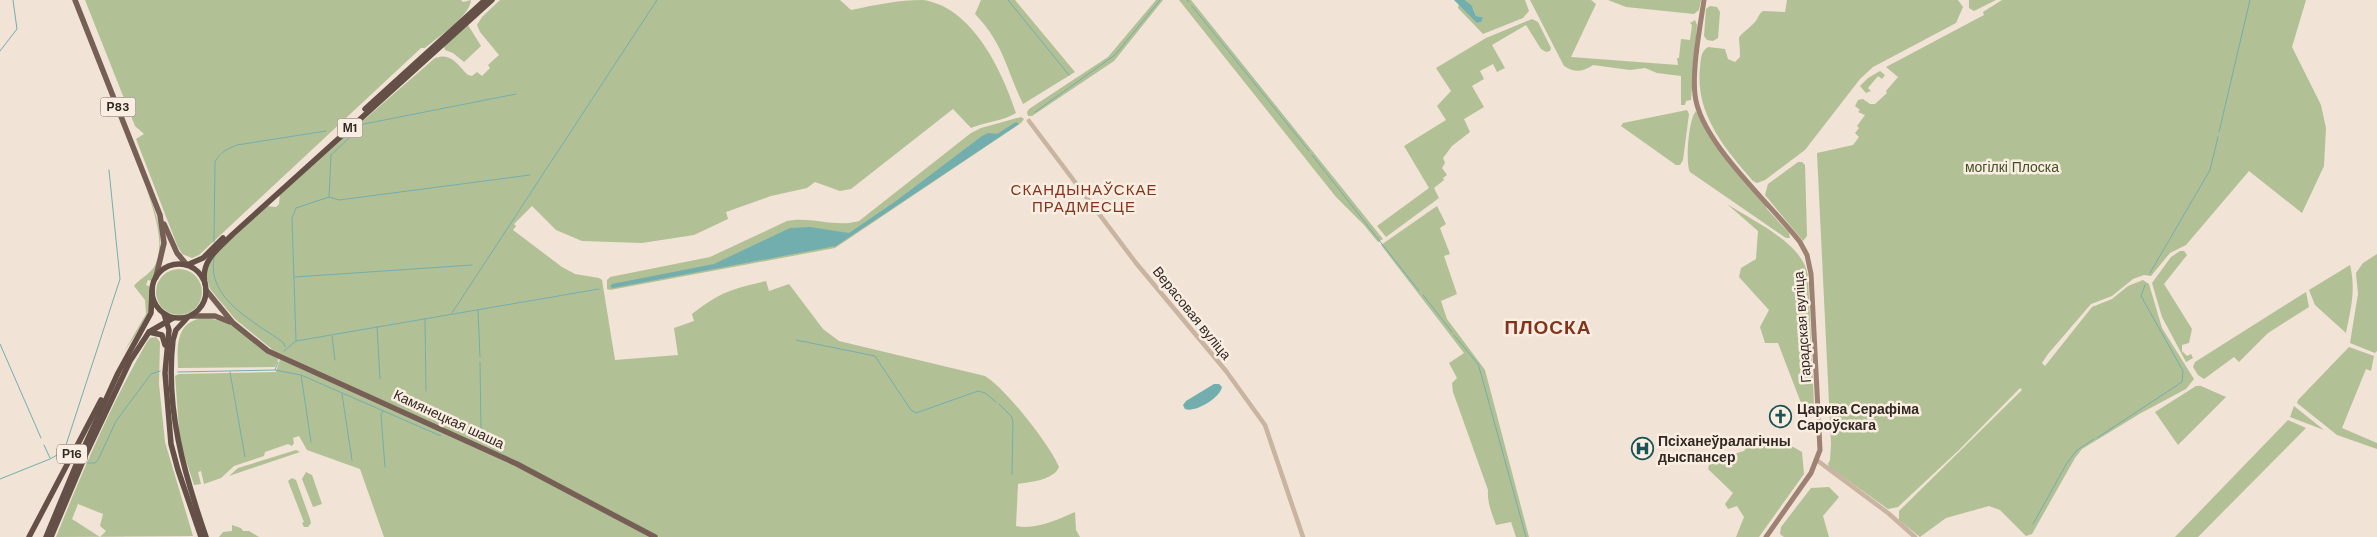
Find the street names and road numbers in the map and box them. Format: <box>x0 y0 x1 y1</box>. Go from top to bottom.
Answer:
road number: Р83 <box>100 98 136 116</box>
road number: М1 <box>338 119 362 138</box>
street label: Верасовая вуліца <box>1149 263 1235 363</box>
street label: Гарадская вуліца <box>1789 270 1815 383</box>
street label: Камянецкая шаша <box>391 385 507 453</box>
road number: Р16 <box>57 444 87 464</box>

